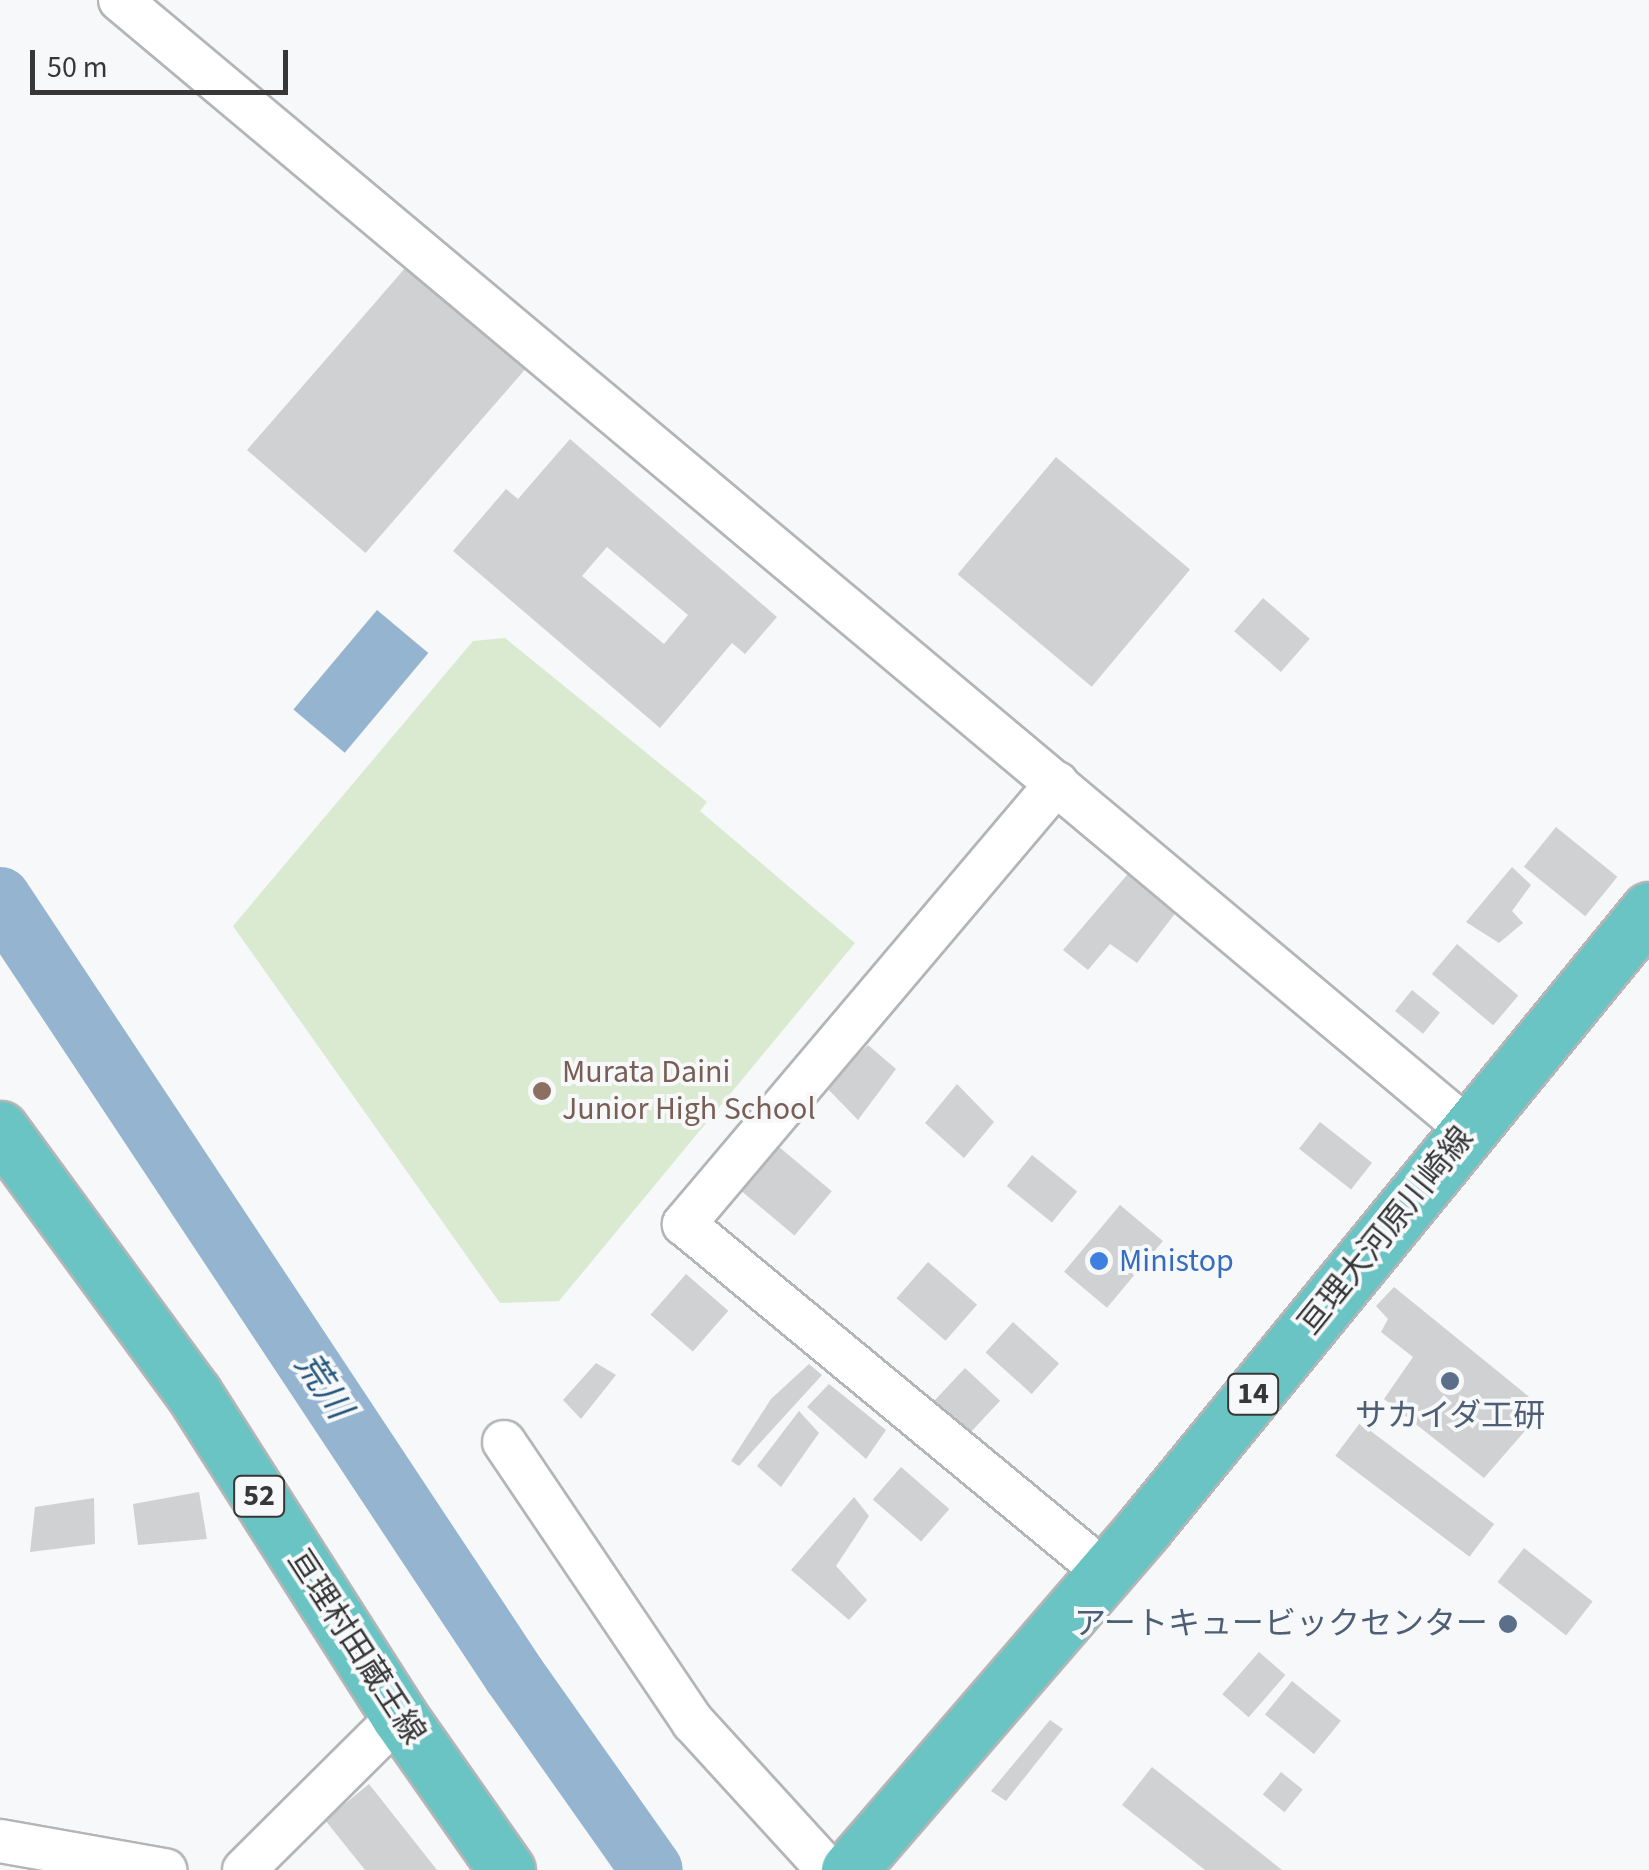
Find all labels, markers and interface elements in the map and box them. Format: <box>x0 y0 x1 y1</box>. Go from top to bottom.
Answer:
scale bar <box>35 30 292 92</box>
text: 50 m <box>47 46 108 89</box>
place label: Murata Daini Junior High School <box>562 1054 816 1129</box>
marker: Murata Daini Junior High School <box>531 1080 553 1102</box>
street label: 亘理大河原川崎線 <box>1291 1119 1481 1343</box>
place label: Ministop <box>1119 1242 1234 1280</box>
marker: Ministop <box>1088 1250 1110 1272</box>
water label: 荒川 <box>286 1345 360 1427</box>
road number: 14 <box>1226 1369 1280 1419</box>
marker: サカイダ工研 <box>1439 1370 1461 1392</box>
place label: サカイダ工研 <box>1354 1397 1546 1435</box>
road number: 52 <box>232 1471 286 1521</box>
street label: 亘理村田蔵王線 <box>279 1543 433 1751</box>
place label: アートキュービックセンター <box>1074 1605 1488 1643</box>
marker: アートキュービックセンター <box>1497 1613 1519 1635</box>

